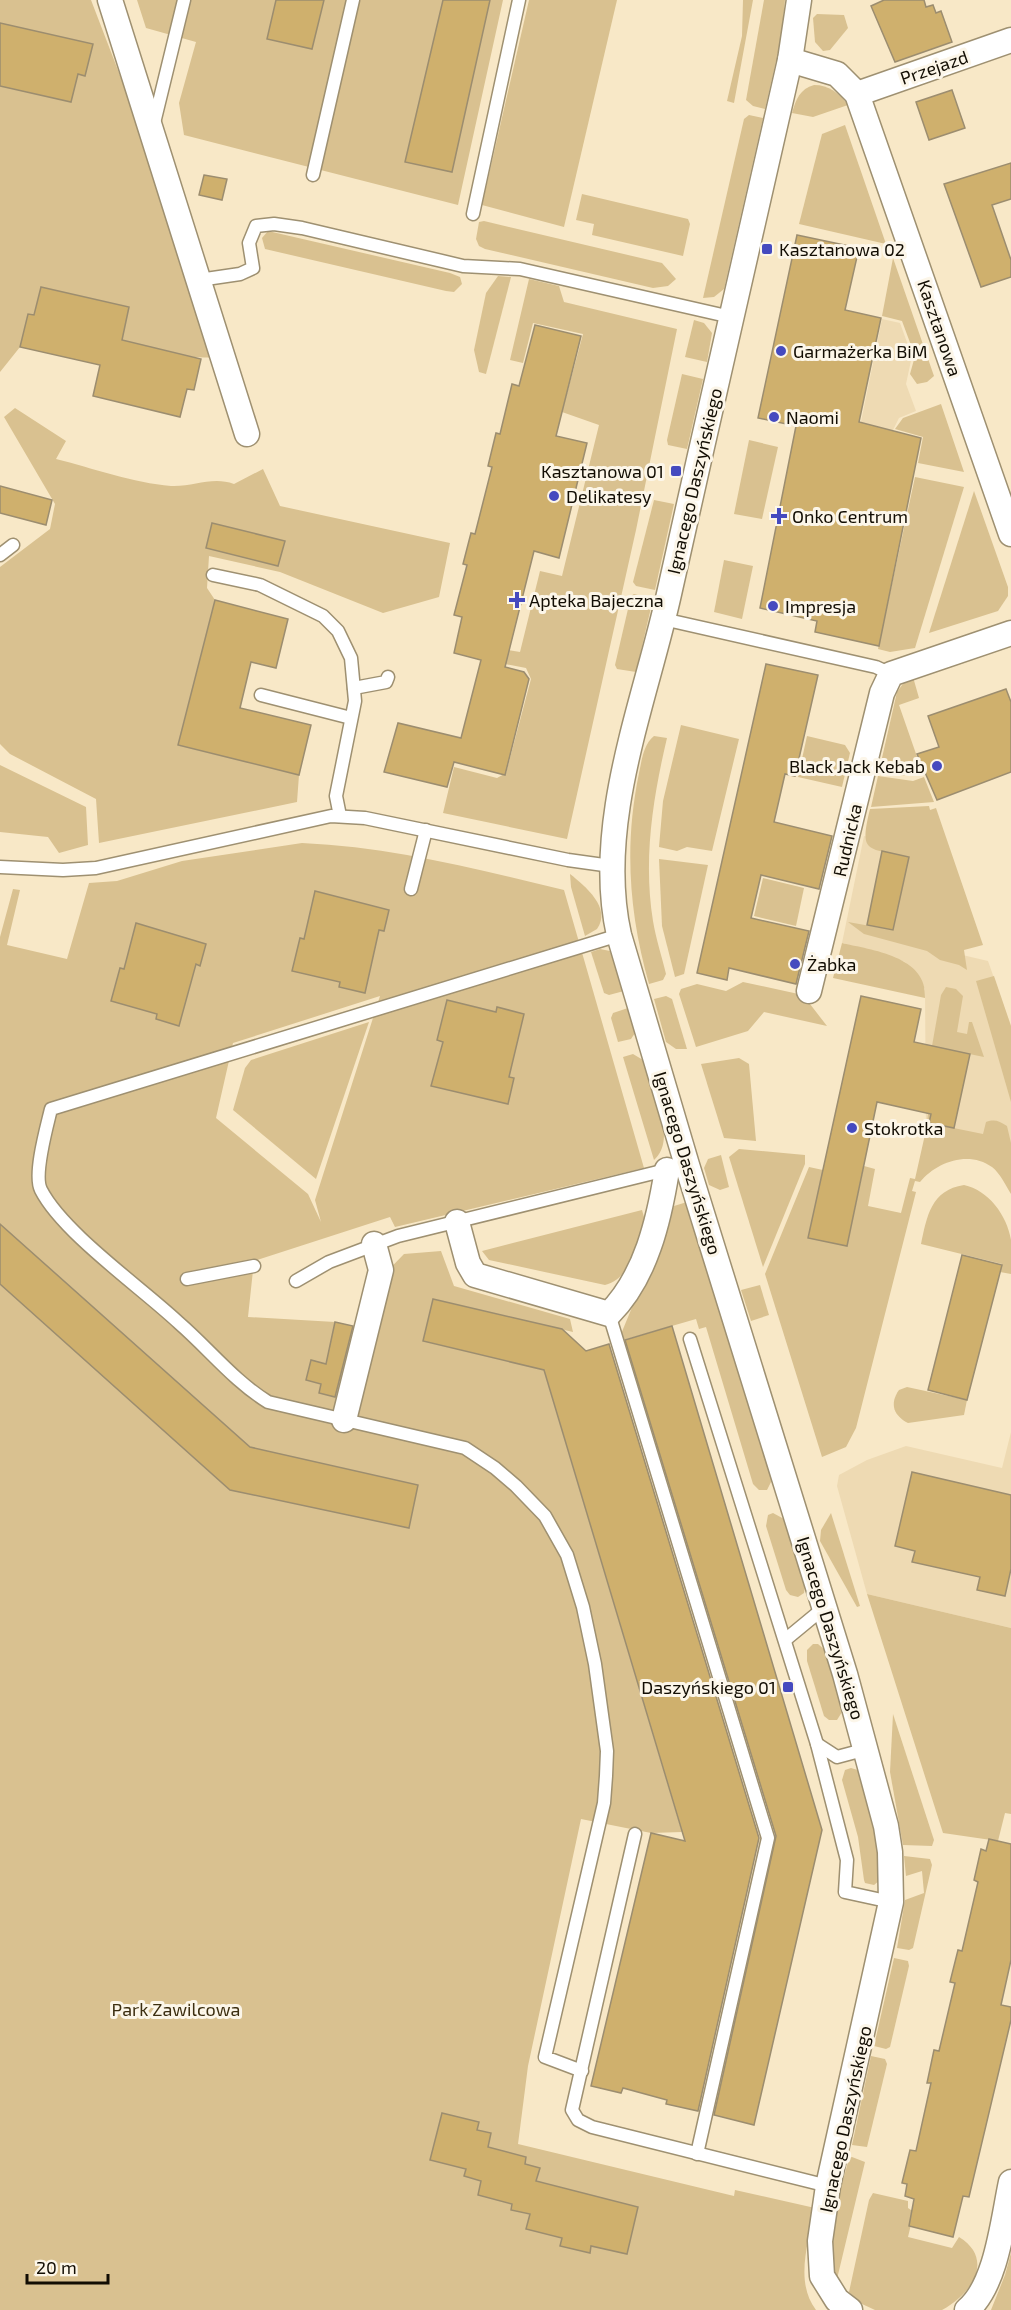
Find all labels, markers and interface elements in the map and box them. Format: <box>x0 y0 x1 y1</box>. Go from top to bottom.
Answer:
street label: Przejazd <box>897 45 971 89</box>
place label: Kasztanowa 02 <box>779 238 905 260</box>
marker: Kasztanowa 02 <box>760 242 774 256</box>
street label: Kasztanowa <box>913 277 967 379</box>
place label: Garmażerka BiM <box>793 340 928 362</box>
marker: Garmażerka BiM <box>774 344 788 358</box>
street label: Ignacego Daszyńskiego <box>662 386 726 576</box>
place label: Naomi <box>786 406 839 428</box>
marker: Naomi <box>767 410 781 424</box>
place label: Kasztanowa 01 <box>541 460 664 482</box>
marker: Kasztanowa 01 <box>669 464 683 478</box>
place label: Delikatesy <box>566 485 652 507</box>
marker: Delikatesy <box>547 489 561 503</box>
place label: Onko Centrum <box>792 505 908 527</box>
marker: Onko Centrum <box>770 507 788 525</box>
place label: Apteka Bajeczna <box>529 589 664 611</box>
marker: Apteka Bajeczna <box>510 593 524 607</box>
place label: Impresja <box>785 595 856 617</box>
marker: Impresja <box>766 599 780 613</box>
place label: Black Jack Kebab <box>789 755 925 777</box>
marker: Black Jack Kebab <box>930 759 944 773</box>
street label: Rudnicka <box>828 801 866 879</box>
place label: Żabka <box>807 953 856 975</box>
marker: Żabka <box>788 957 802 971</box>
street label: Ignacego Daszyńskiego <box>650 1069 726 1257</box>
place label: Stokrotka <box>864 1117 943 1139</box>
marker: Stokrotka <box>845 1121 859 1135</box>
street label: Ignacego Daszyńskiego <box>793 1534 869 1722</box>
place label: Daszyńskiego 01 <box>641 1676 776 1698</box>
marker: Daszyńskiego 01 <box>781 1680 795 1694</box>
park label: Park Zawilcowa <box>112 1998 240 2020</box>
street label: Ignacego Daszyńskiego <box>814 2024 876 2214</box>
scale bar <box>27 2247 108 2285</box>
text: 20 m <box>36 2256 77 2278</box>

